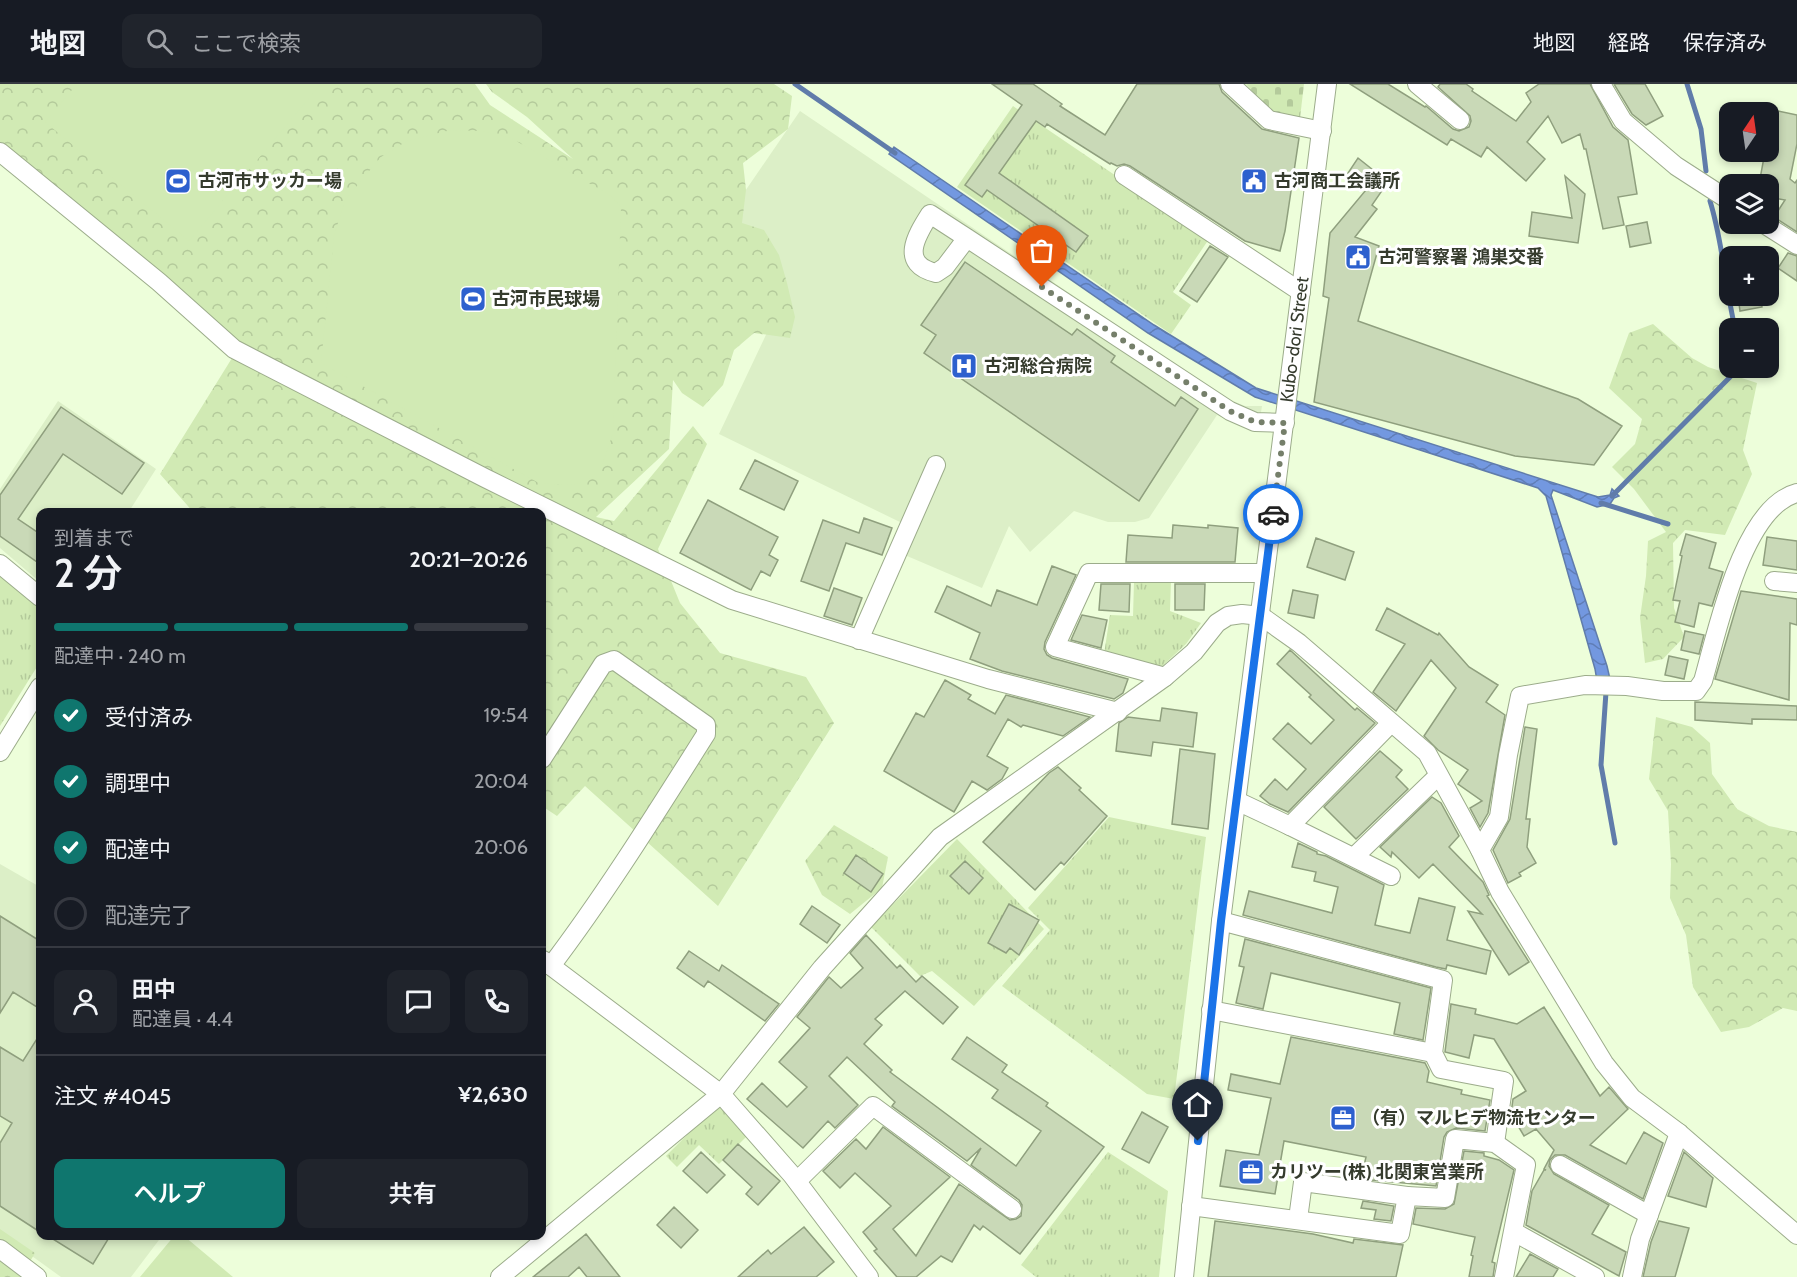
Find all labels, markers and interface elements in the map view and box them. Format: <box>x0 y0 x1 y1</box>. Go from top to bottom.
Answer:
search box <box>122 14 542 68</box>
icon: search <box>143 25 176 58</box>
text: 地図 <box>30 26 86 60</box>
text: ここで検索 <box>191 30 301 57</box>
text: 地図 <box>1533 30 1575 55</box>
text: 経路 <box>1608 30 1650 55</box>
text: 保存済み <box>1683 30 1767 55</box>
north arrow <box>1719 102 1779 162</box>
map controls <box>1719 102 1779 378</box>
sports icon: 古河市サッカー場 <box>163 166 193 196</box>
public building icon: 古河商工会議所 <box>1239 166 1269 196</box>
place label: 古河市サッカー場 <box>198 170 342 192</box>
place label: 古河商工会議所 <box>1274 170 1400 192</box>
button: layers <box>1719 174 1779 234</box>
pin <box>1016 225 1067 287</box>
icon: bag <box>1025 234 1058 267</box>
public building icon: 古河警察署 鴻巣交番 <box>1343 242 1373 272</box>
place label: 古河警察署 鴻巣交番 <box>1378 246 1544 268</box>
button: + <box>1719 246 1779 306</box>
street label: Kubo-dori Street <box>1276 275 1313 404</box>
sports icon: 古河市民球場 <box>458 284 488 314</box>
place label: 古河市民球場 <box>492 288 600 310</box>
button: − <box>1719 318 1779 378</box>
hospital icon: 古河総合病院 <box>949 351 979 381</box>
place label: 古河総合病院 <box>984 355 1092 377</box>
courier <box>1243 484 1303 544</box>
icon: car <box>1257 498 1290 531</box>
text: 到着まで <box>54 526 134 550</box>
text: 20:21–20:26 <box>409 546 528 573</box>
text: 2 分 <box>54 549 122 597</box>
text: 配達中 · 240 m <box>54 644 186 668</box>
icon: check <box>54 699 87 732</box>
text: 19:54 <box>484 703 528 727</box>
text: 受付済み <box>105 704 193 731</box>
icon: check <box>54 765 87 798</box>
text: 20:04 <box>474 769 528 793</box>
text: 調理中 <box>105 770 171 797</box>
icon: check <box>54 831 87 864</box>
text: 20:06 <box>474 835 528 859</box>
text: 配達中 <box>105 836 171 863</box>
text: 配達完了 <box>105 902 193 929</box>
button: person <box>54 970 117 1033</box>
button: chat <box>387 970 450 1033</box>
button: phone <box>465 970 528 1033</box>
text: 田中 <box>132 976 176 1003</box>
text: 配達員 · 4.4 <box>132 1007 233 1031</box>
pin <box>1172 1079 1223 1141</box>
text: ¥2,630 <box>458 1081 528 1108</box>
text: 注文 #4045 <box>54 1083 171 1110</box>
icon: home <box>1181 1088 1214 1121</box>
office icon: （有）マルヒデ物流センター <box>1328 1103 1358 1133</box>
place label: （有）マルヒデ物流センター <box>1362 1107 1596 1129</box>
office icon: カリツー(株) 北関東営業所 <box>1236 1157 1266 1187</box>
button: ヘルプ <box>54 1159 285 1228</box>
button: 共有 <box>297 1159 528 1228</box>
place label: カリツー(株) 北関東営業所 <box>1270 1161 1484 1183</box>

